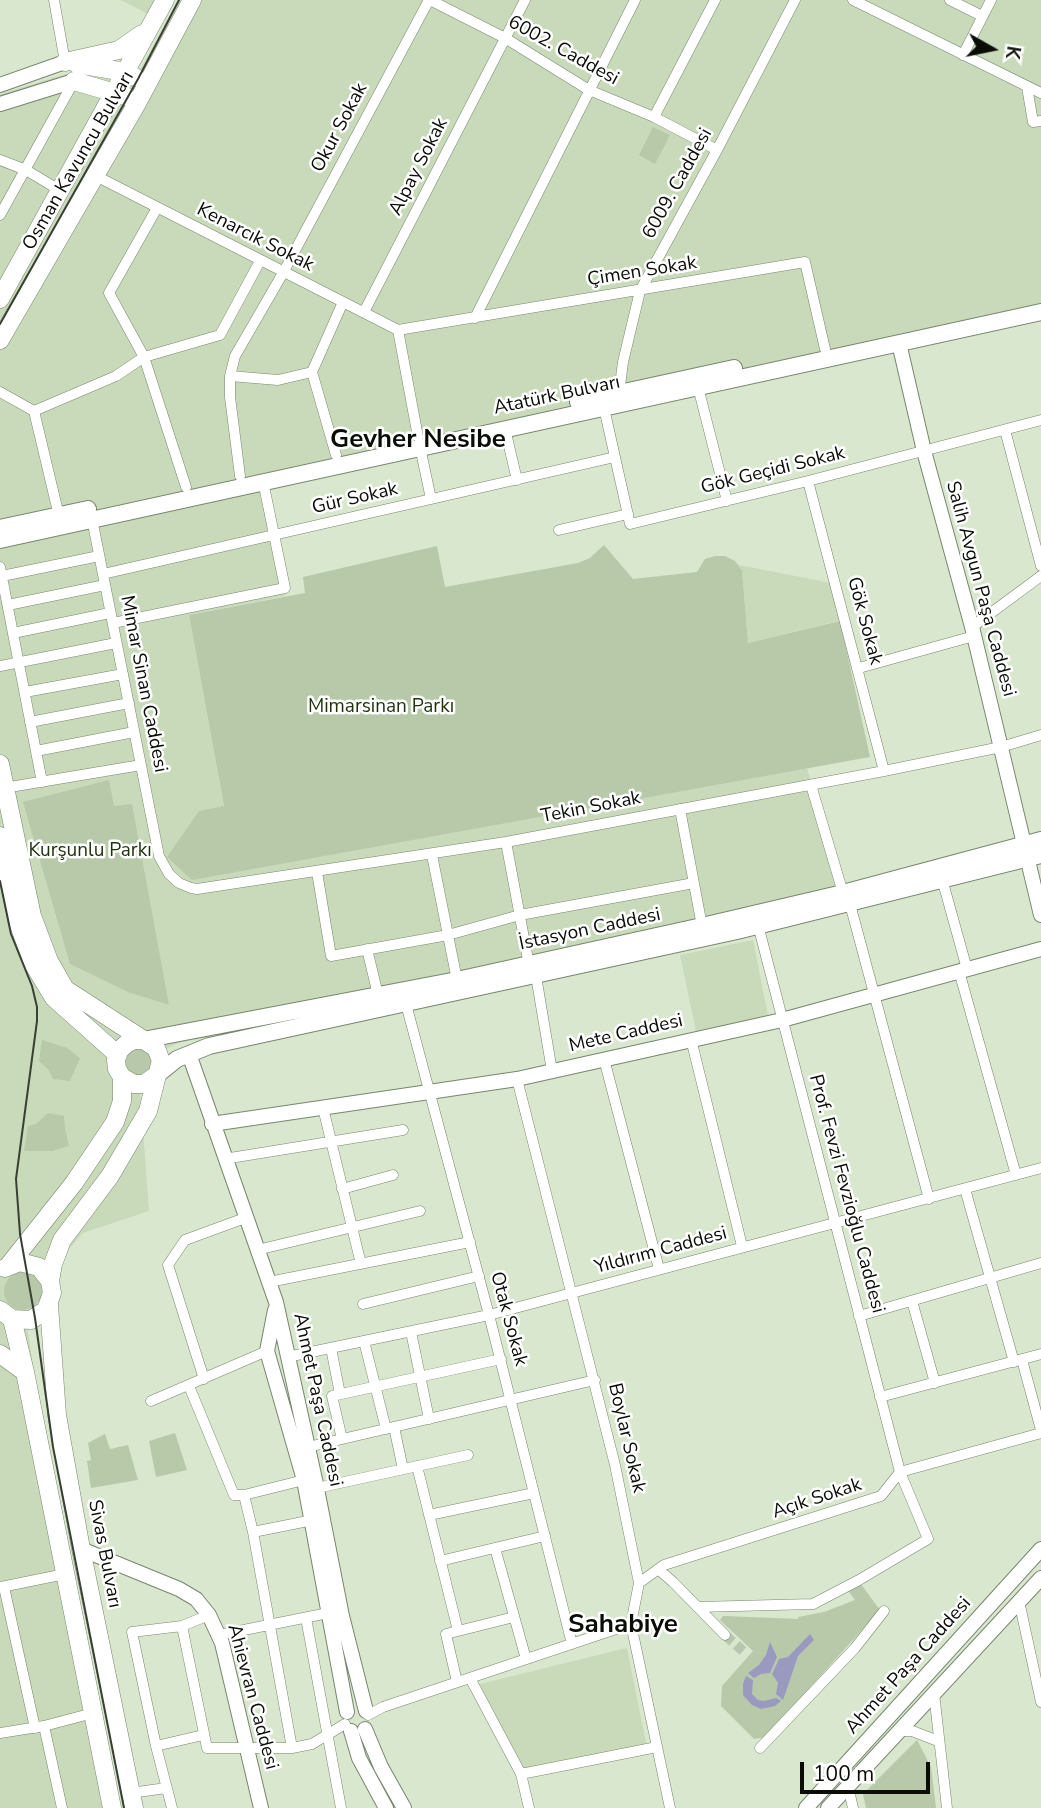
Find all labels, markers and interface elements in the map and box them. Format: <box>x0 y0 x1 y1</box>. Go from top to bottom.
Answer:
street label: 6002. Caddesi <box>504 11 622 91</box>
north arrow <box>957 14 1027 84</box>
text: K <box>999 44 1027 61</box>
street label: Osman Kavuncu Bulvarı <box>18 67 140 255</box>
street label: Okur Sokak <box>307 80 373 176</box>
street label: Alpay Sokak <box>385 114 453 220</box>
street label: 6009. Caddesi <box>638 125 718 243</box>
street label: Kenarcık Sokak <box>193 199 317 277</box>
street label: Çimen Sokak <box>586 252 698 292</box>
street label: Atatürk Bulvarı <box>492 371 622 421</box>
district label: Gevher Nesibe <box>330 425 506 457</box>
street label: Gök Geçidi Sokak <box>699 442 847 500</box>
street label: Gür Sokak <box>310 478 400 520</box>
street label: Salih Avgun Paşa Caddesi <box>940 479 1020 699</box>
street label: Gök Sokak <box>841 575 887 667</box>
street label: Mimar Sinan Caddesi <box>115 594 171 774</box>
park label: Mimarsinan Parkı <box>308 696 454 718</box>
street label: Tekin Sokak <box>539 787 643 829</box>
park label: Kurşunlu Parkı <box>28 840 152 862</box>
street label: İstasyon Caddesi <box>517 904 663 956</box>
street label: Mete Caddesi <box>567 1010 685 1058</box>
street label: Prof. Fevzi Fevzioğlu Caddesi <box>803 1072 889 1316</box>
street label: Yıldırım Caddesi <box>592 1222 730 1280</box>
street label: Otak Sokak <box>484 1269 532 1369</box>
street label: Ahmet Paşa Caddesi <box>287 1311 347 1489</box>
street label: Boylar Sokak <box>602 1381 650 1495</box>
street label: Açık Sokak <box>769 1474 865 1524</box>
street label: Sivas Bulvarı <box>82 1498 126 1610</box>
street label: Ahmet Paşa Caddesi <box>841 1593 977 1739</box>
district label: Sahabiye <box>568 1610 678 1642</box>
street label: Ahievran Caddesi <box>222 1622 282 1772</box>
scale bar <box>803 1748 932 1792</box>
text: 100 m <box>813 1760 874 1788</box>

